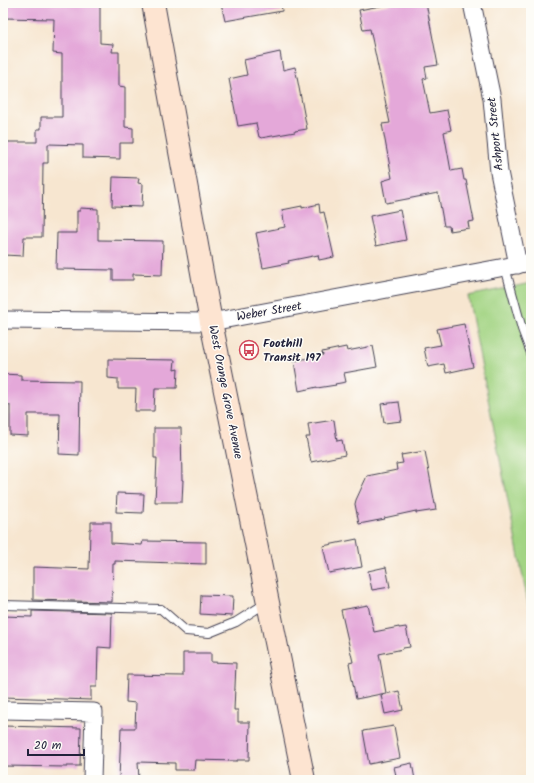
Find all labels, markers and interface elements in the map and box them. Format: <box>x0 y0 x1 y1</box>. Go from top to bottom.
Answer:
street label: Ashport Street <box>482 96 509 172</box>
street label: Weber Street <box>235 296 303 327</box>
street label: West Orange Grove Avenue <box>203 324 248 461</box>
place label: Foothill Transit 197 <box>263 334 321 367</box>
bus stop icon: Foothill Transit 197 <box>238 339 260 361</box>
scale bar <box>28 731 84 757</box>
text: 20 m <box>34 736 62 755</box>

